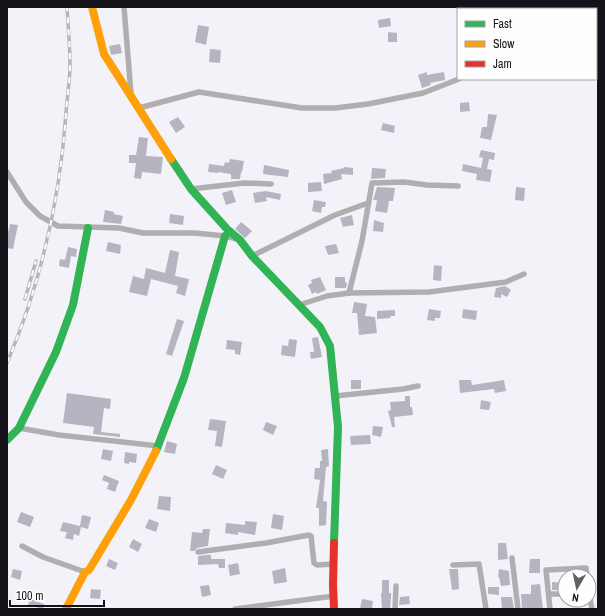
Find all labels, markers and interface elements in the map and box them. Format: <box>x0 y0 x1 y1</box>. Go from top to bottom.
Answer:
legend <box>457 8 597 80</box>
text: Fast <box>493 16 512 32</box>
text: Slow <box>493 36 515 52</box>
text: Jam <box>493 56 512 72</box>
north arrow <box>557 568 597 608</box>
scale bar <box>10 582 104 608</box>
text: 100 m <box>16 588 43 604</box>
text: N <box>571 590 580 605</box>

